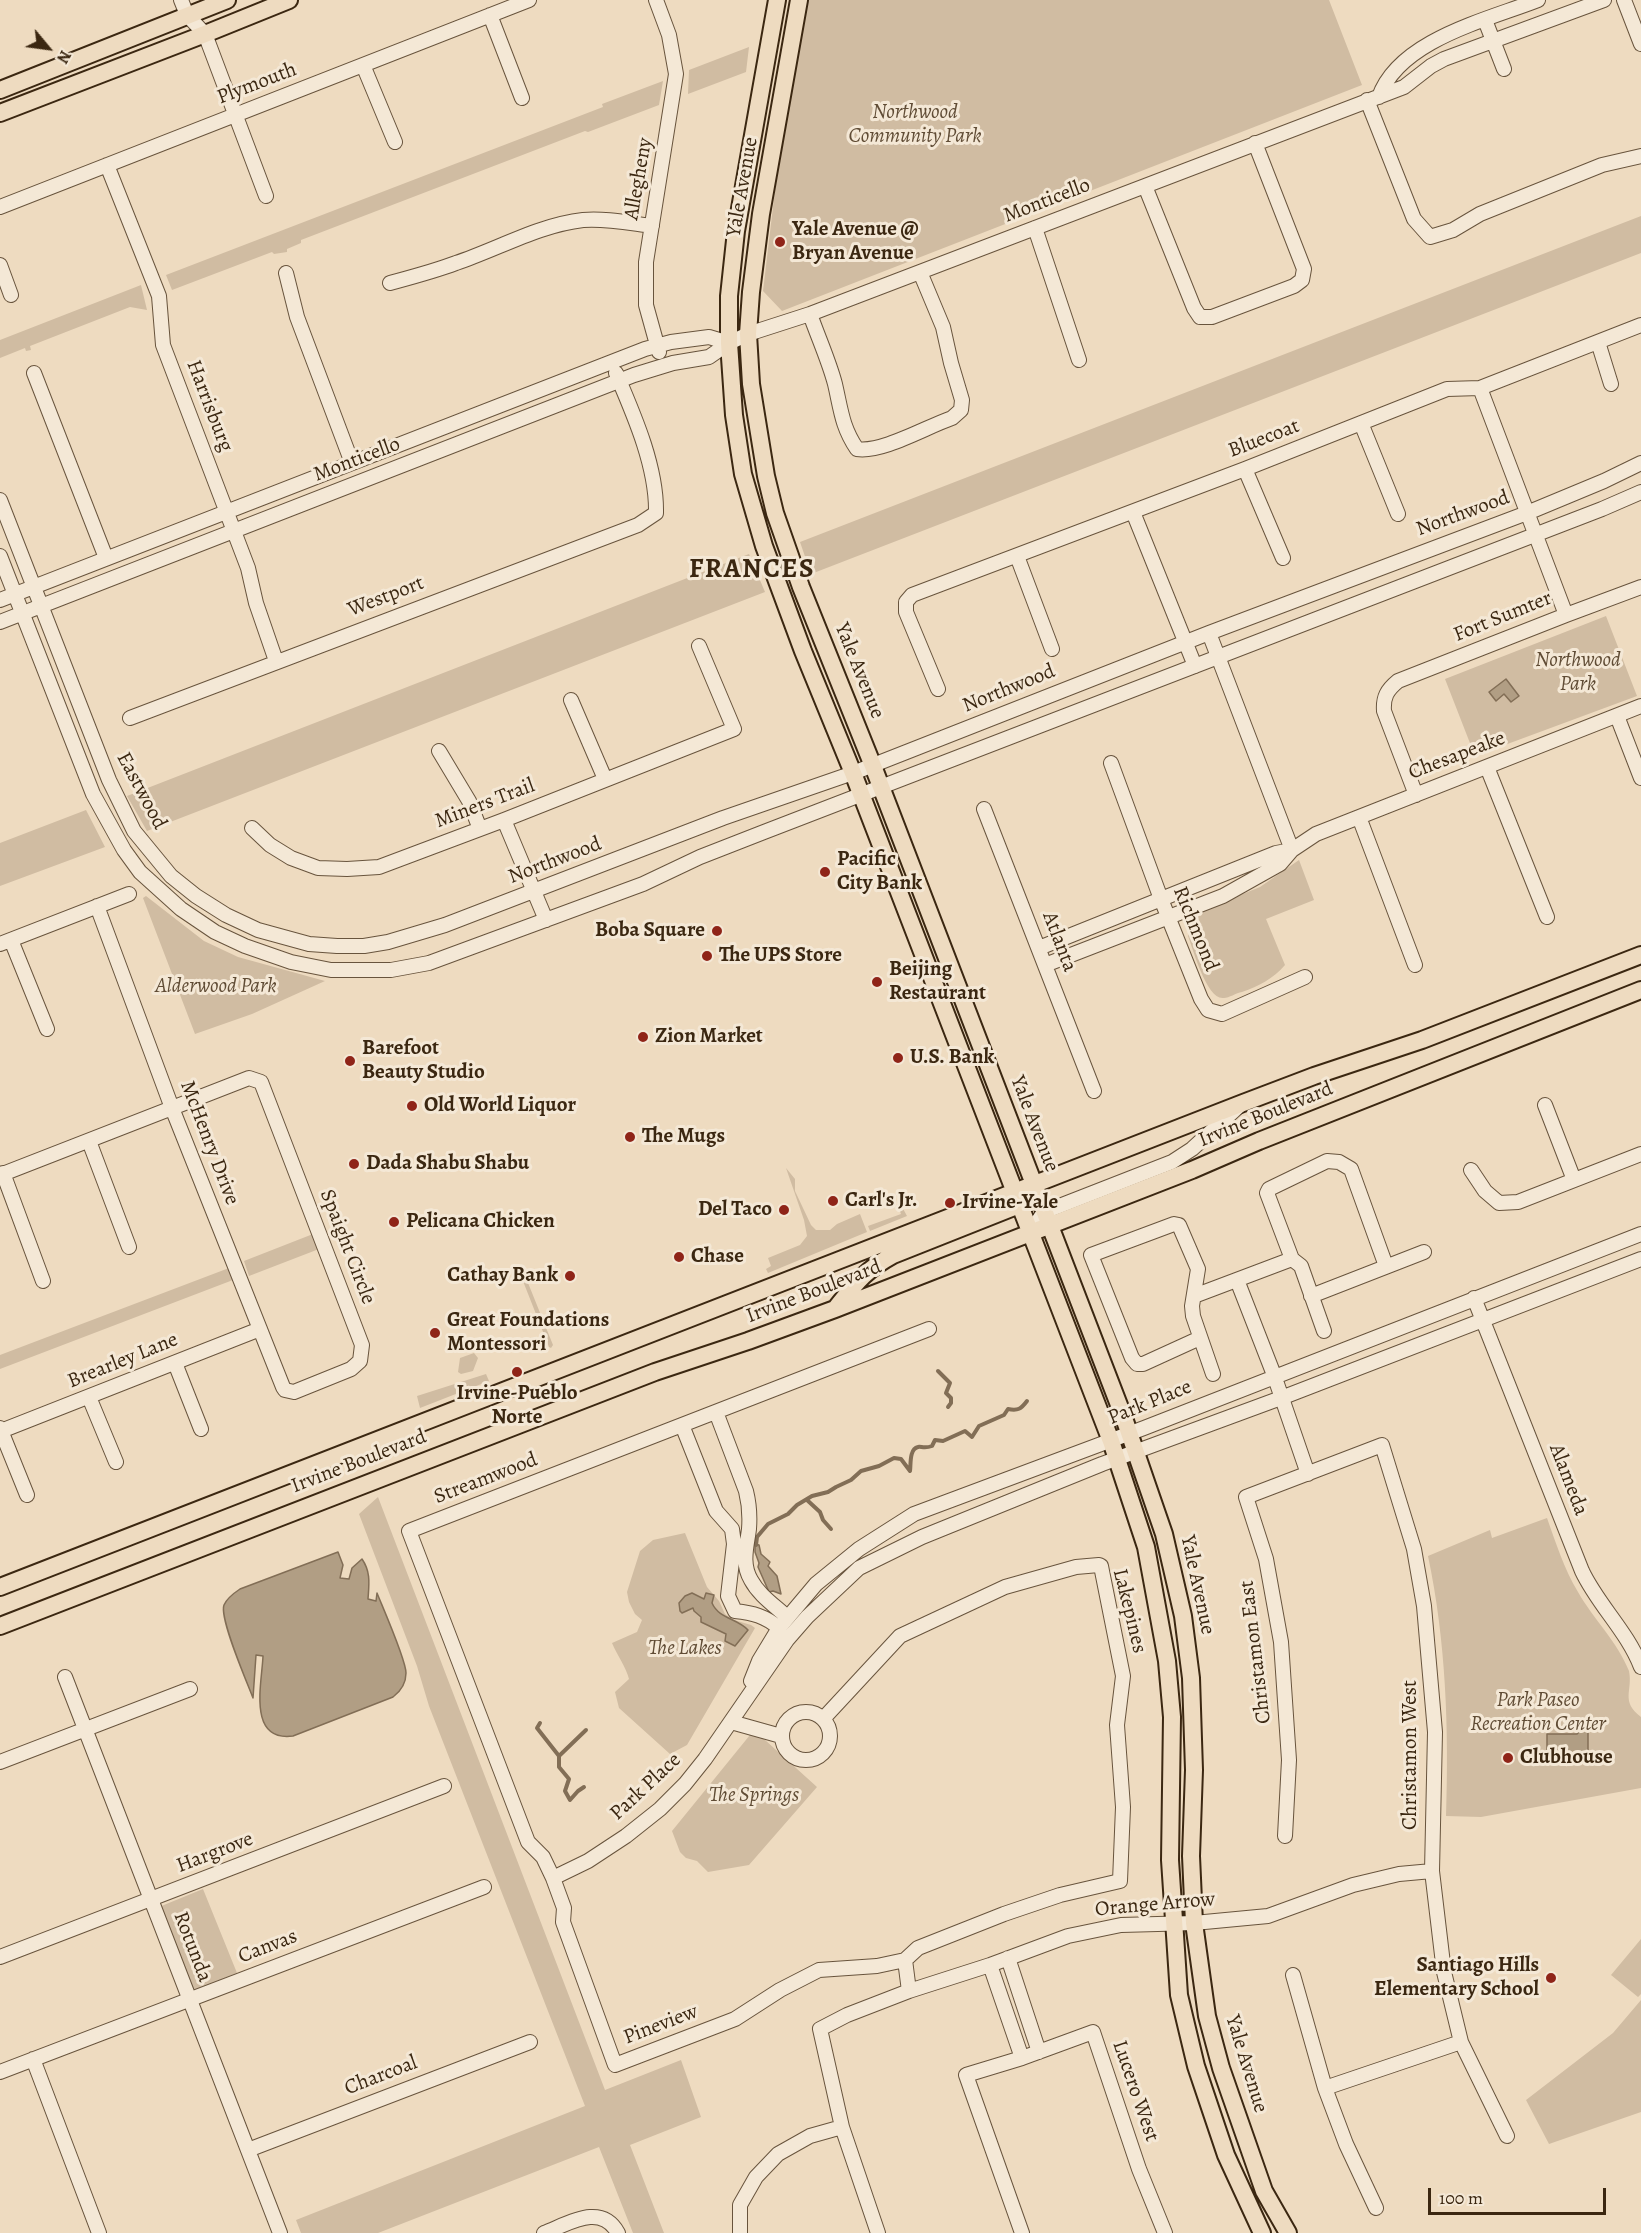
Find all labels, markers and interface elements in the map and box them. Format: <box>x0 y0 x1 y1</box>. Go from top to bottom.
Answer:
north arrow <box>18 18 78 78</box>
text: N <box>51 46 76 67</box>
street label: Plymouth <box>214 57 300 111</box>
park label: Northwood Community Park <box>848 100 982 150</box>
street label: Yale Avenue <box>722 135 764 239</box>
street label: Allegheny <box>619 136 659 222</box>
street label: Monticello <box>1000 173 1094 229</box>
place label: Yale Avenue @ Bryan Avenue <box>792 217 919 267</box>
marker: Yale Avenue @ Bryan Avenue <box>773 235 787 249</box>
street label: Harrisburg <box>180 357 238 455</box>
street label: Bluecoat <box>1225 414 1303 464</box>
street label: Monticello <box>310 432 404 488</box>
street label: Northwood <box>1413 485 1513 543</box>
district label: FRANCES <box>689 554 815 586</box>
street label: Westport <box>344 571 428 623</box>
street label: Fort Sumter <box>1450 586 1556 648</box>
street label: Yale Avenue <box>828 619 890 723</box>
park label: Northwood Park <box>1535 648 1621 698</box>
street label: Northwood <box>959 659 1059 719</box>
street label: Chesapeake <box>1405 726 1509 786</box>
street label: Eastwood <box>110 748 172 834</box>
street label: Miners Trail <box>432 774 538 834</box>
street label: Northwood <box>505 832 605 890</box>
place label: Pacific City Bank <box>837 847 922 897</box>
marker: Pacific City Bank <box>818 865 832 879</box>
street label: Richmond <box>1167 883 1223 975</box>
street label: Atlanta <box>1036 908 1082 976</box>
place label: Boba Square <box>595 918 705 944</box>
marker: Boba Square <box>710 924 724 938</box>
place label: The UPS Store <box>719 943 842 969</box>
marker: The UPS Store <box>700 949 714 963</box>
place label: Beijing Restaurant <box>889 957 986 1007</box>
park label: Alderwood Park <box>155 974 277 1000</box>
marker: Beijing Restaurant <box>870 975 884 989</box>
place label: Zion Market <box>655 1024 763 1050</box>
marker: Zion Market <box>636 1030 650 1044</box>
place label: Barefoot Beauty Studio <box>362 1036 485 1086</box>
place label: U.S. Bank <box>910 1045 994 1071</box>
marker: U.S. Bank <box>891 1051 905 1065</box>
marker: Barefoot Beauty Studio <box>343 1054 357 1068</box>
street label: Yale Avenue <box>1004 1072 1064 1176</box>
street label: McHenry Drive <box>174 1077 244 1209</box>
street label: Irvine Boulevard <box>1195 1077 1337 1153</box>
place label: Old World Liquor <box>424 1093 576 1119</box>
marker: Old World Liquor <box>405 1099 419 1113</box>
place label: The Mugs <box>642 1124 725 1150</box>
marker: The Mugs <box>623 1130 637 1144</box>
place label: Dada Shabu Shabu <box>366 1151 529 1177</box>
marker: Dada Shabu Shabu <box>347 1157 361 1171</box>
street label: Spaight Circle <box>314 1186 380 1308</box>
place label: Carl's Jr. <box>845 1188 918 1214</box>
place label: Irvine-Yale <box>962 1190 1058 1216</box>
marker: Carl's Jr. <box>826 1194 840 1208</box>
marker: Irvine-Yale <box>943 1196 957 1210</box>
place label: Del Taco <box>698 1197 772 1223</box>
marker: Del Taco <box>777 1203 791 1217</box>
place label: Pelicana Chicken <box>406 1209 555 1235</box>
marker: Pelicana Chicken <box>387 1215 401 1229</box>
place label: Chase <box>691 1244 744 1270</box>
marker: Chase <box>672 1250 686 1264</box>
street label: Irvine Boulevard <box>743 1255 885 1329</box>
place label: Cathay Bank <box>447 1263 558 1289</box>
marker: Cathay Bank <box>563 1269 577 1283</box>
place label: Great Foundations Montessori <box>447 1308 609 1358</box>
marker: Great Foundations Montessori <box>428 1326 442 1340</box>
street label: Brearley Lane <box>64 1327 182 1395</box>
marker: Irvine-Pueblo Norte <box>510 1365 524 1379</box>
street label: Park Place <box>1104 1375 1196 1431</box>
place label: Irvine-Pueblo Norte <box>457 1381 577 1431</box>
street label: Irvine Boulevard <box>288 1425 430 1499</box>
street label: Alameda <box>1543 1441 1593 1519</box>
street label: Streamwood <box>431 1448 541 1510</box>
street label: Yale Avenue <box>1174 1533 1220 1637</box>
street label: Lakepines <box>1106 1566 1152 1656</box>
street label: Christamon East <box>1235 1579 1277 1725</box>
park label: The Lakes <box>648 1636 722 1662</box>
street label: Christamon West <box>1398 1680 1424 1830</box>
park label: Park Paseo Recreation Center <box>1470 1688 1606 1738</box>
place label: Clubhouse <box>1520 1745 1613 1771</box>
street label: Park Place <box>605 1748 687 1826</box>
marker: Clubhouse <box>1501 1751 1515 1765</box>
park label: The Springs <box>709 1783 799 1809</box>
street label: Hargrove <box>173 1827 257 1879</box>
street label: Orange Arrow <box>1094 1887 1216 1923</box>
street label: Rotunda <box>167 1908 217 1986</box>
street label: Canvas <box>235 1924 301 1970</box>
place label: Santiago Hills Elementary School <box>1374 1953 1539 2003</box>
marker: Santiago Hills Elementary School <box>1544 1971 1558 1985</box>
street label: Pineview <box>620 1999 702 2051</box>
street label: Yale Avenue <box>1219 2012 1273 2116</box>
street label: Lucero West <box>1106 2037 1164 2145</box>
street label: Charcoal <box>341 2051 421 2101</box>
scale bar <box>1431 2176 1610 2214</box>
text: 100 m <box>1439 2186 1483 2210</box>

